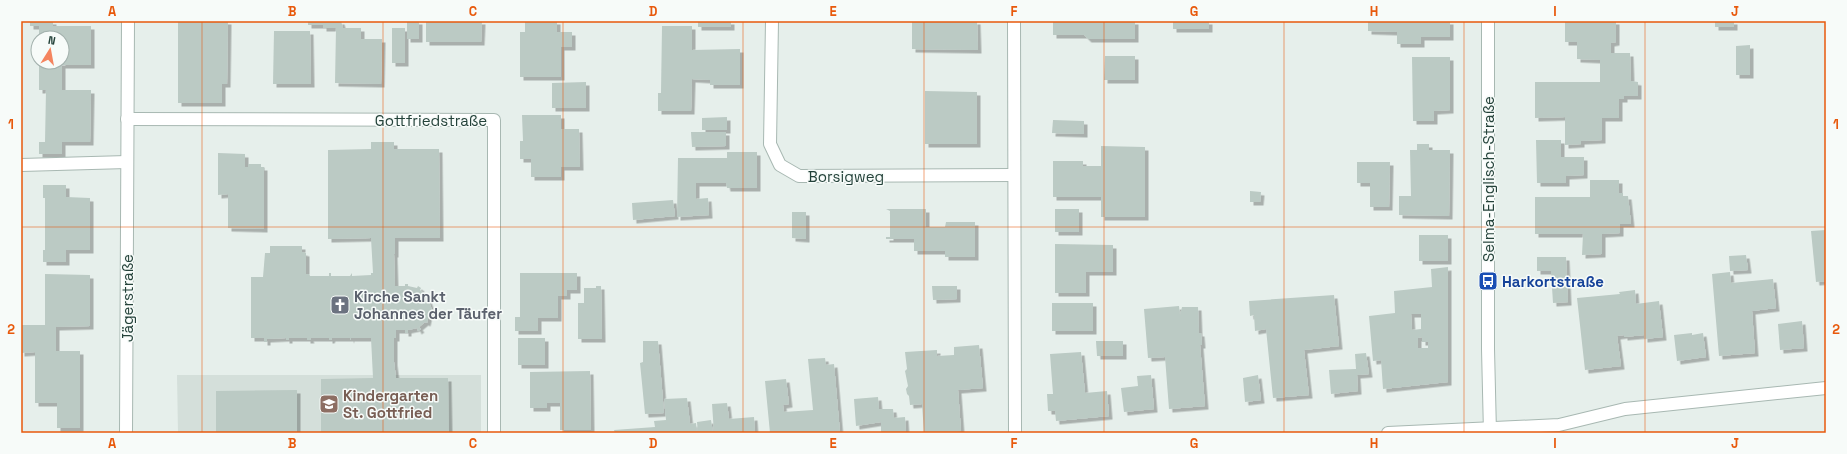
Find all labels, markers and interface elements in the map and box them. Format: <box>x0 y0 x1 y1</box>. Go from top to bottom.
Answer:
text: A <box>108 3 117 20</box>
text: B <box>288 3 297 20</box>
text: C <box>469 3 477 20</box>
text: D <box>649 3 658 20</box>
text: E <box>829 3 837 20</box>
text: F <box>1011 3 1018 20</box>
text: G <box>1190 3 1198 20</box>
text: H <box>1370 3 1378 20</box>
text: I <box>1553 3 1557 20</box>
text: J <box>1731 3 1739 20</box>
north arrow <box>30 30 70 70</box>
text: N <box>47 33 57 48</box>
street label: Selma-Englisch-Straße <box>1479 96 1498 262</box>
street label: Gottfriedstraße <box>375 111 487 130</box>
text: 1 <box>8 116 14 133</box>
text: 1 <box>1833 116 1839 133</box>
street label: Borsigweg <box>808 167 884 186</box>
street label: Jägerstraße <box>118 254 137 342</box>
bus stop icon: Harkortstraße <box>1477 270 1499 292</box>
place label: Harkortstraße <box>1502 272 1604 291</box>
place label: Kirche Sankt Johannes der Täufer <box>354 287 502 323</box>
church icon: Kirche Sankt Johannes der Täufer <box>329 294 351 316</box>
text: 2 <box>7 321 15 338</box>
text: 2 <box>1832 321 1840 338</box>
place label: Kindergarten St. Gottfried <box>343 386 438 422</box>
school or university icon: Kindergarten St. Gottfried <box>318 393 340 415</box>
text: A <box>108 435 117 452</box>
text: B <box>288 435 297 452</box>
text: C <box>469 435 477 452</box>
text: D <box>649 435 658 452</box>
text: E <box>829 435 837 452</box>
text: F <box>1011 435 1018 452</box>
text: G <box>1190 435 1198 452</box>
text: H <box>1370 435 1378 452</box>
text: I <box>1553 435 1557 452</box>
text: J <box>1731 435 1739 452</box>

